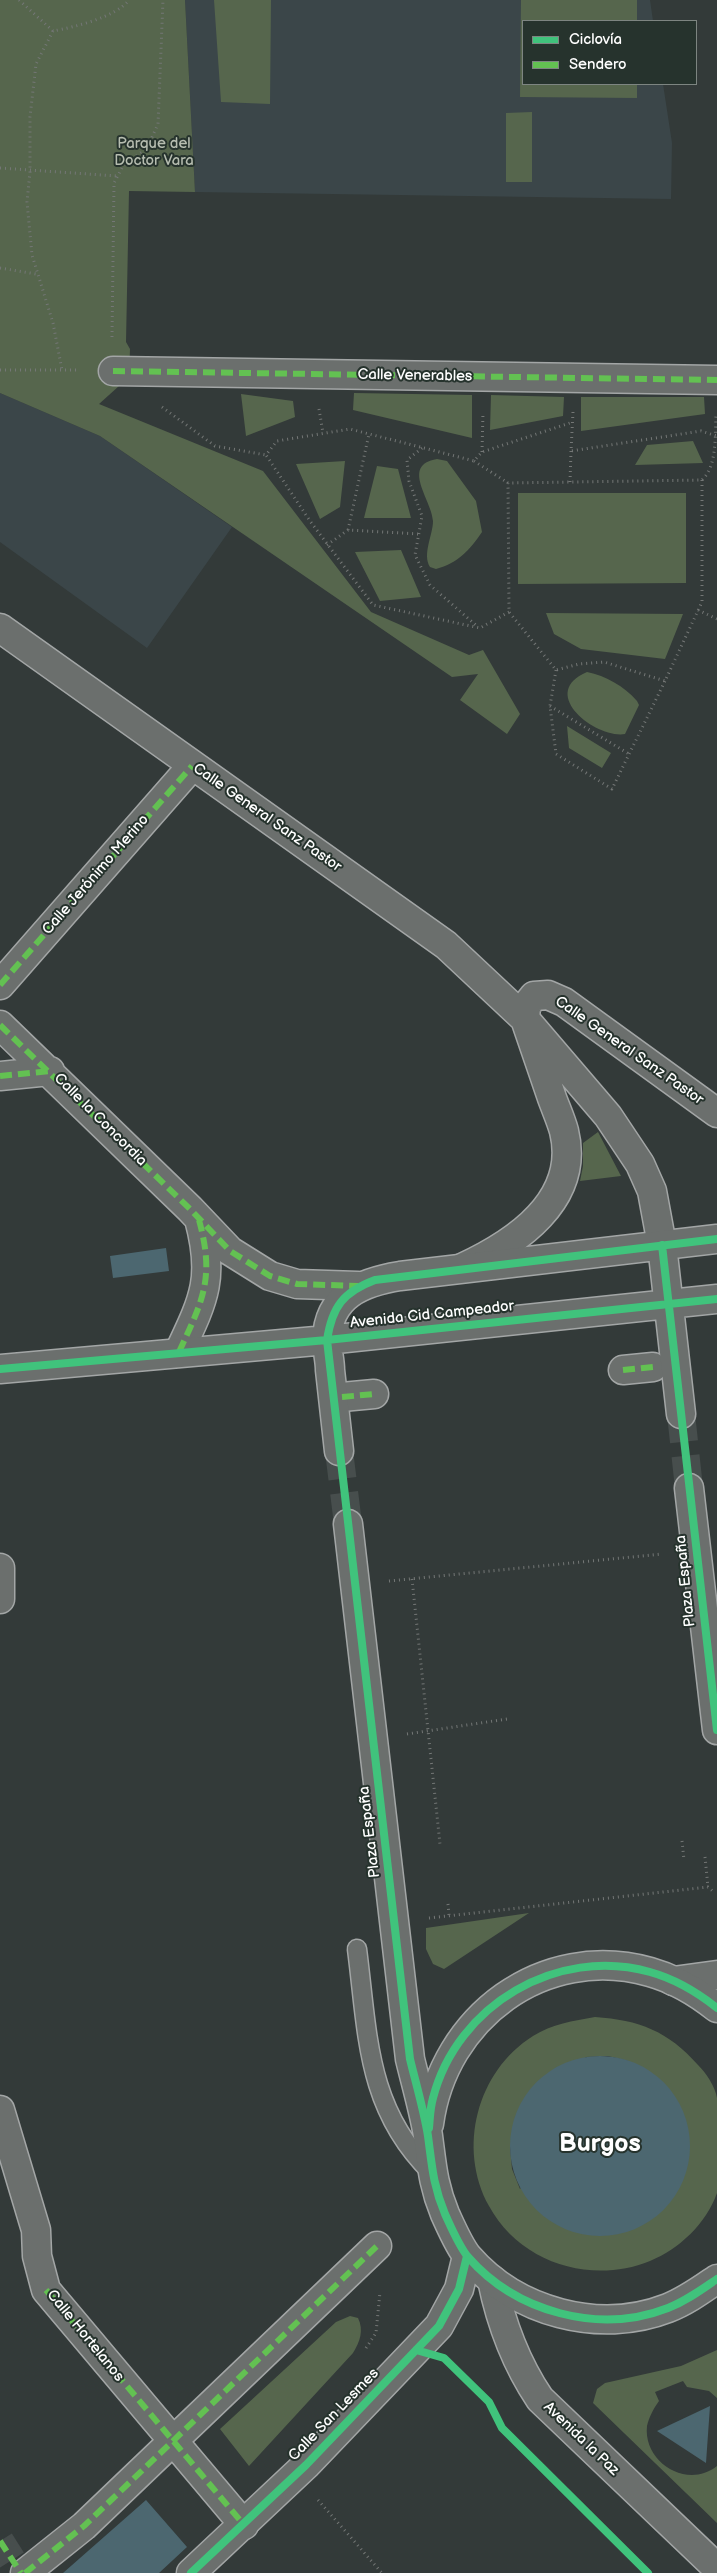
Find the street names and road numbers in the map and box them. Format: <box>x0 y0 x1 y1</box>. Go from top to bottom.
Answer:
street label: Calle Venerables <box>358 366 472 386</box>
street label: Calle General Sanz Pastor <box>189 760 345 876</box>
street label: Calle Jerónimo Merino <box>39 811 153 939</box>
street label: Calle General Sanz Pastor <box>551 993 707 1109</box>
street label: Calle la Concordia <box>50 1070 150 1170</box>
street label: Avenida Cid Campeador <box>349 1297 515 1333</box>
street label: Plaza España <box>672 1534 700 1628</box>
street label: Plaza España <box>355 1785 385 1879</box>
street label: Calle Hortelanos <box>42 2286 128 2386</box>
street label: Calle San Lesmes <box>285 2365 383 2465</box>
street label: Avenida la Paz <box>539 2398 623 2480</box>

